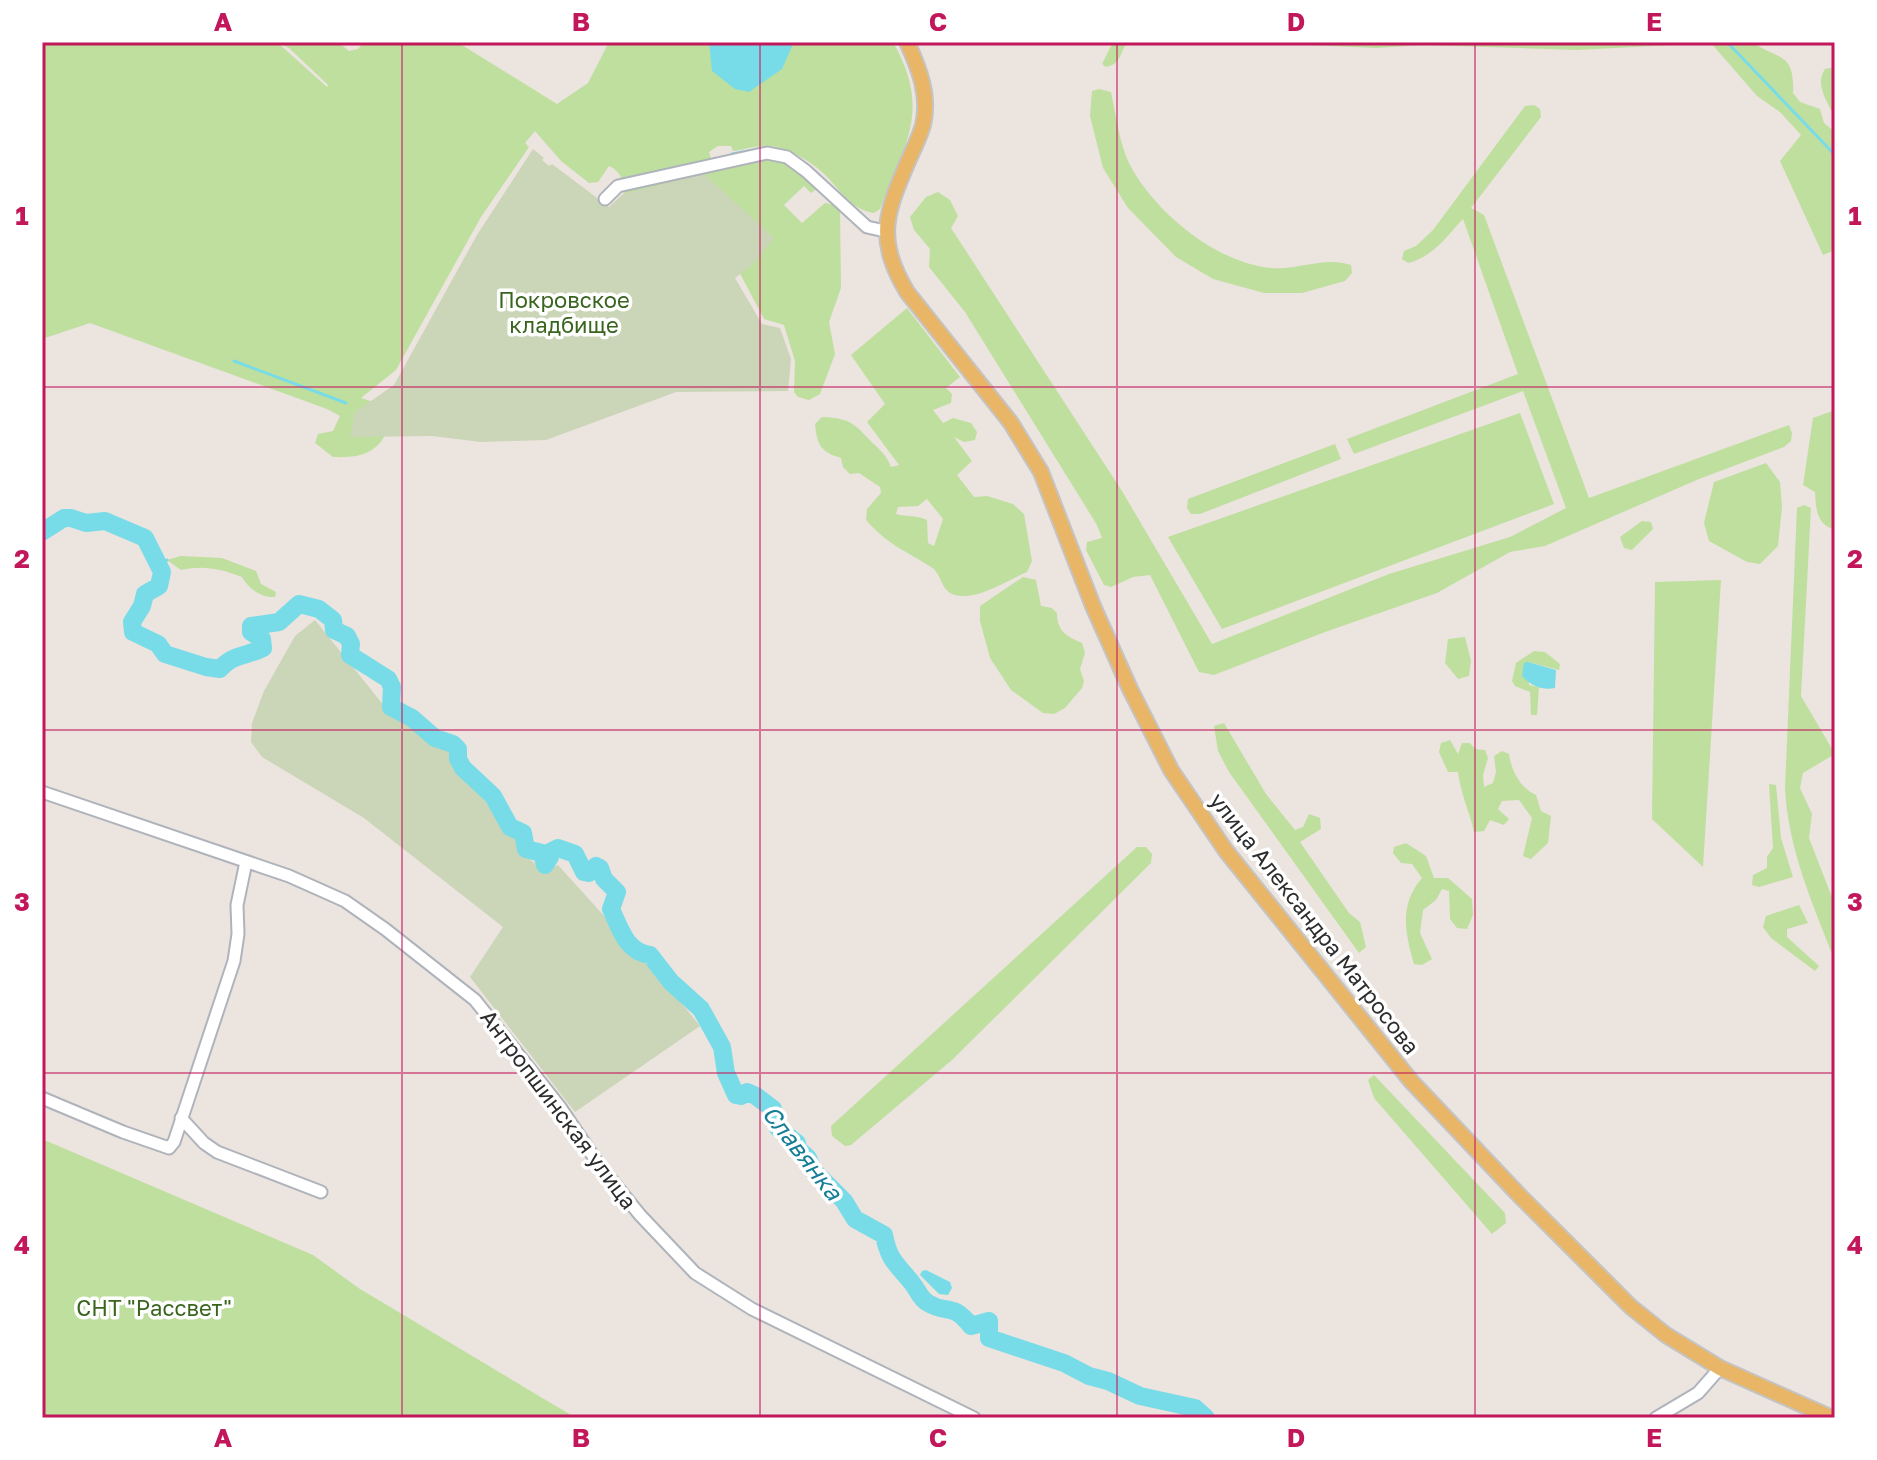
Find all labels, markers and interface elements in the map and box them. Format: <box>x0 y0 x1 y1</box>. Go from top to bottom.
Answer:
text: A <box>214 6 233 37</box>
text: B <box>572 6 590 37</box>
text: C <box>929 6 947 37</box>
text: D <box>1287 6 1305 37</box>
text: E <box>1646 6 1662 37</box>
text: 1 <box>15 200 29 231</box>
text: 1 <box>1848 200 1862 231</box>
park label: Покровское кладбище <box>498 286 630 338</box>
text: 2 <box>14 543 30 574</box>
text: 2 <box>1847 543 1863 574</box>
street label: улица Александра Матросова <box>1205 787 1425 1059</box>
text: 3 <box>14 886 30 917</box>
text: 3 <box>1847 886 1863 917</box>
street label: Антропшинская улица <box>475 1004 643 1214</box>
water label: Славянка <box>757 1099 850 1206</box>
text: 4 <box>14 1229 30 1260</box>
text: 4 <box>1847 1229 1863 1260</box>
park label: СНТ "Рассвет" <box>76 1294 232 1321</box>
text: A <box>214 1422 233 1453</box>
text: B <box>572 1422 590 1453</box>
text: C <box>929 1422 947 1453</box>
text: D <box>1287 1422 1305 1453</box>
text: E <box>1646 1422 1662 1453</box>

